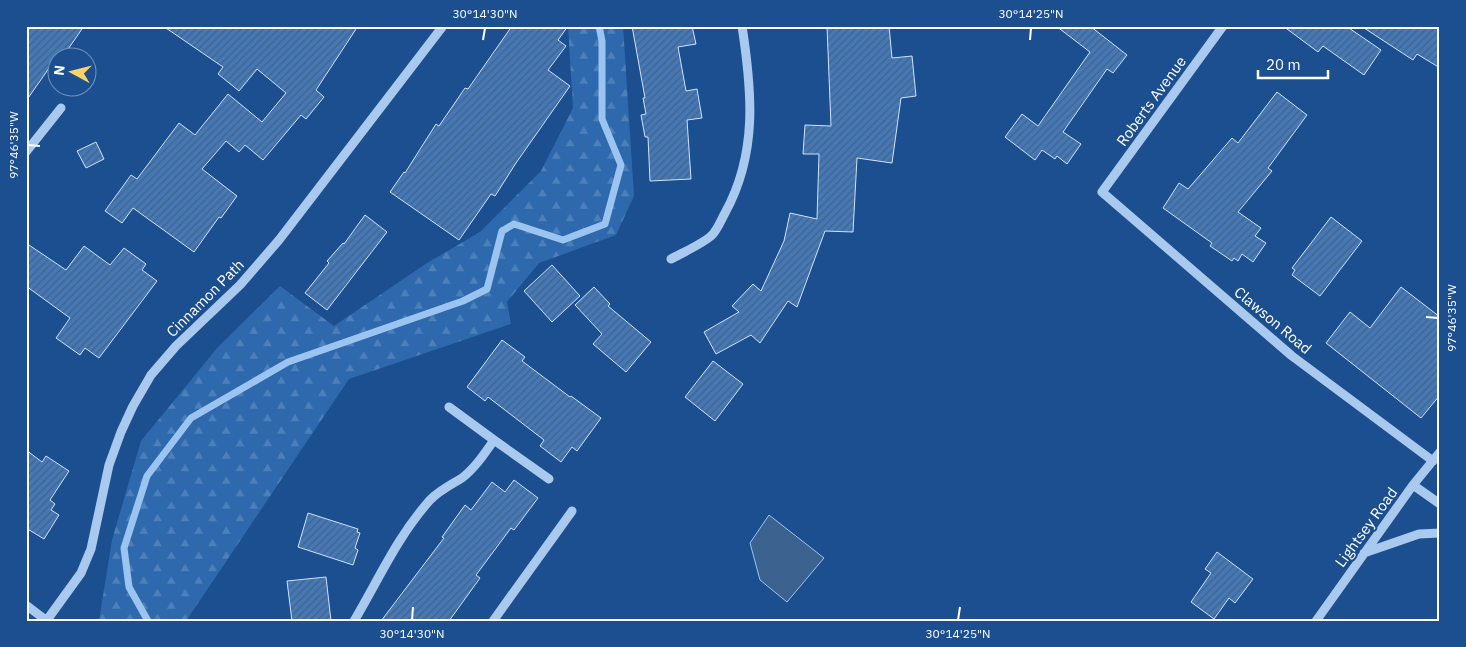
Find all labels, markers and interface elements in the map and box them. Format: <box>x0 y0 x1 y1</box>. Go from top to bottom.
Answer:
text: 30°14'30"N <box>452 6 518 21</box>
text: 30°14'25"N <box>998 6 1064 21</box>
north arrow <box>48 48 98 98</box>
scale bar <box>1258 48 1328 80</box>
street label: Roberts Avenue <box>1112 52 1190 150</box>
text: 20 m <box>1266 55 1301 74</box>
text: N <box>50 64 69 77</box>
text: 97°46'35"W <box>6 111 21 179</box>
street label: Cinnamon Path <box>162 255 248 341</box>
street label: Clawson Road <box>1230 282 1316 358</box>
text: 97°46'35"W <box>1444 284 1459 352</box>
street label: Lightsey Road <box>1331 483 1401 571</box>
text: 30°14'30"N <box>379 626 445 641</box>
text: 30°14'25"N <box>925 626 991 641</box>

